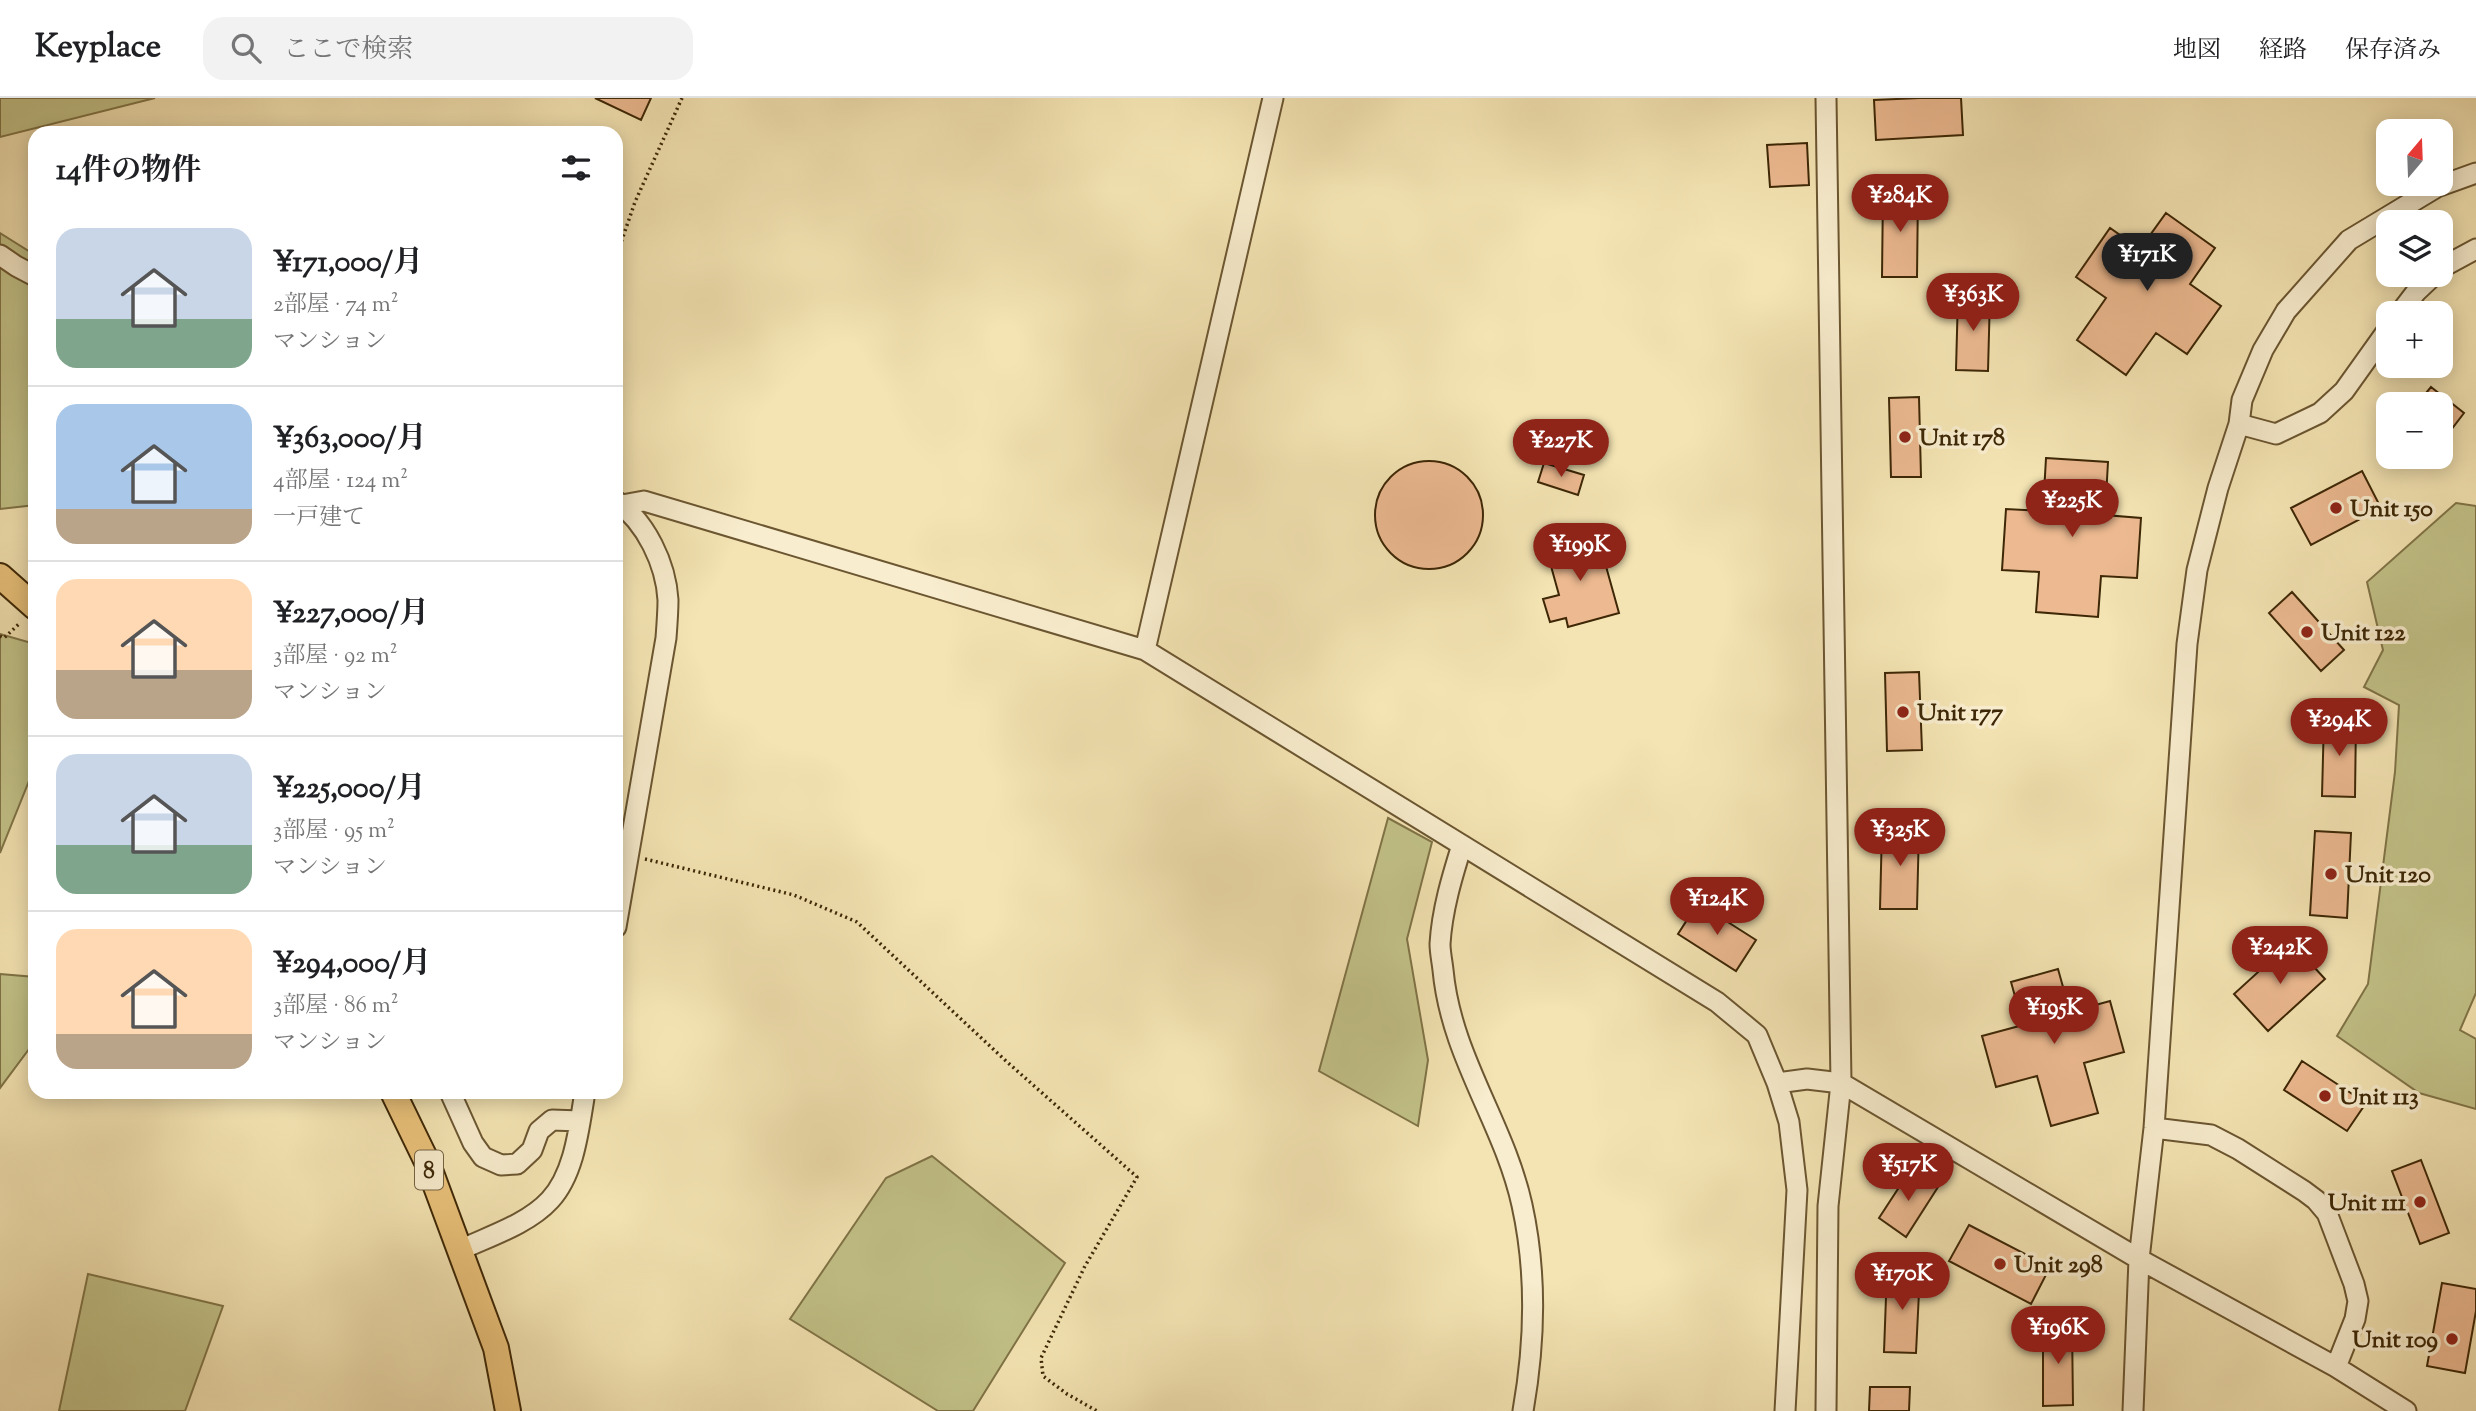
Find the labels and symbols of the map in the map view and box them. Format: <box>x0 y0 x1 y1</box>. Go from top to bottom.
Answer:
north arrow <box>2376 119 2454 196</box>
pin: ¥284K <box>1851 174 1949 234</box>
pin: ¥171K <box>2098 234 2196 293</box>
pin: ¥363K <box>1924 274 2022 333</box>
pin: ¥227K <box>1512 420 1610 479</box>
place label: Unit 178 <box>1919 422 2005 456</box>
marker: Unit 178 <box>1897 429 1913 445</box>
pin: ¥225K <box>2023 480 2121 539</box>
place label: Unit 150 <box>2350 493 2433 527</box>
marker: Unit 150 <box>2328 500 2344 516</box>
pin: ¥199K <box>1531 524 1629 583</box>
place label: Unit 122 <box>2321 617 2406 651</box>
marker: Unit 122 <box>2299 624 2315 640</box>
place label: Unit 177 <box>1917 697 2003 731</box>
pin: ¥294K <box>2290 698 2388 758</box>
marker: Unit 177 <box>1895 704 1911 720</box>
pin: ¥325K <box>1851 808 1949 868</box>
place label: Unit 120 <box>2345 859 2431 893</box>
marker: Unit 120 <box>2323 866 2339 882</box>
pin: ¥124K <box>1668 878 1766 937</box>
pin: ¥242K <box>2231 926 2329 986</box>
pin: ¥195K <box>2005 986 2103 1046</box>
place label: Unit 113 <box>2339 1081 2419 1115</box>
marker: Unit 113 <box>2317 1088 2333 1104</box>
pin: ¥517K <box>1859 1144 1957 1203</box>
road number: 8 <box>415 1150 443 1190</box>
place label: Unit 111 <box>2328 1187 2407 1221</box>
marker: Unit 111 <box>2412 1194 2428 1210</box>
place label: Unit 298 <box>2014 1249 2103 1283</box>
pin: ¥170K <box>1853 1252 1951 1312</box>
marker: Unit 298 <box>1992 1256 2008 1272</box>
pin: ¥196K <box>2009 1306 2107 1366</box>
place label: Unit 109 <box>2352 1324 2438 1358</box>
marker: Unit 109 <box>2444 1331 2460 1347</box>

